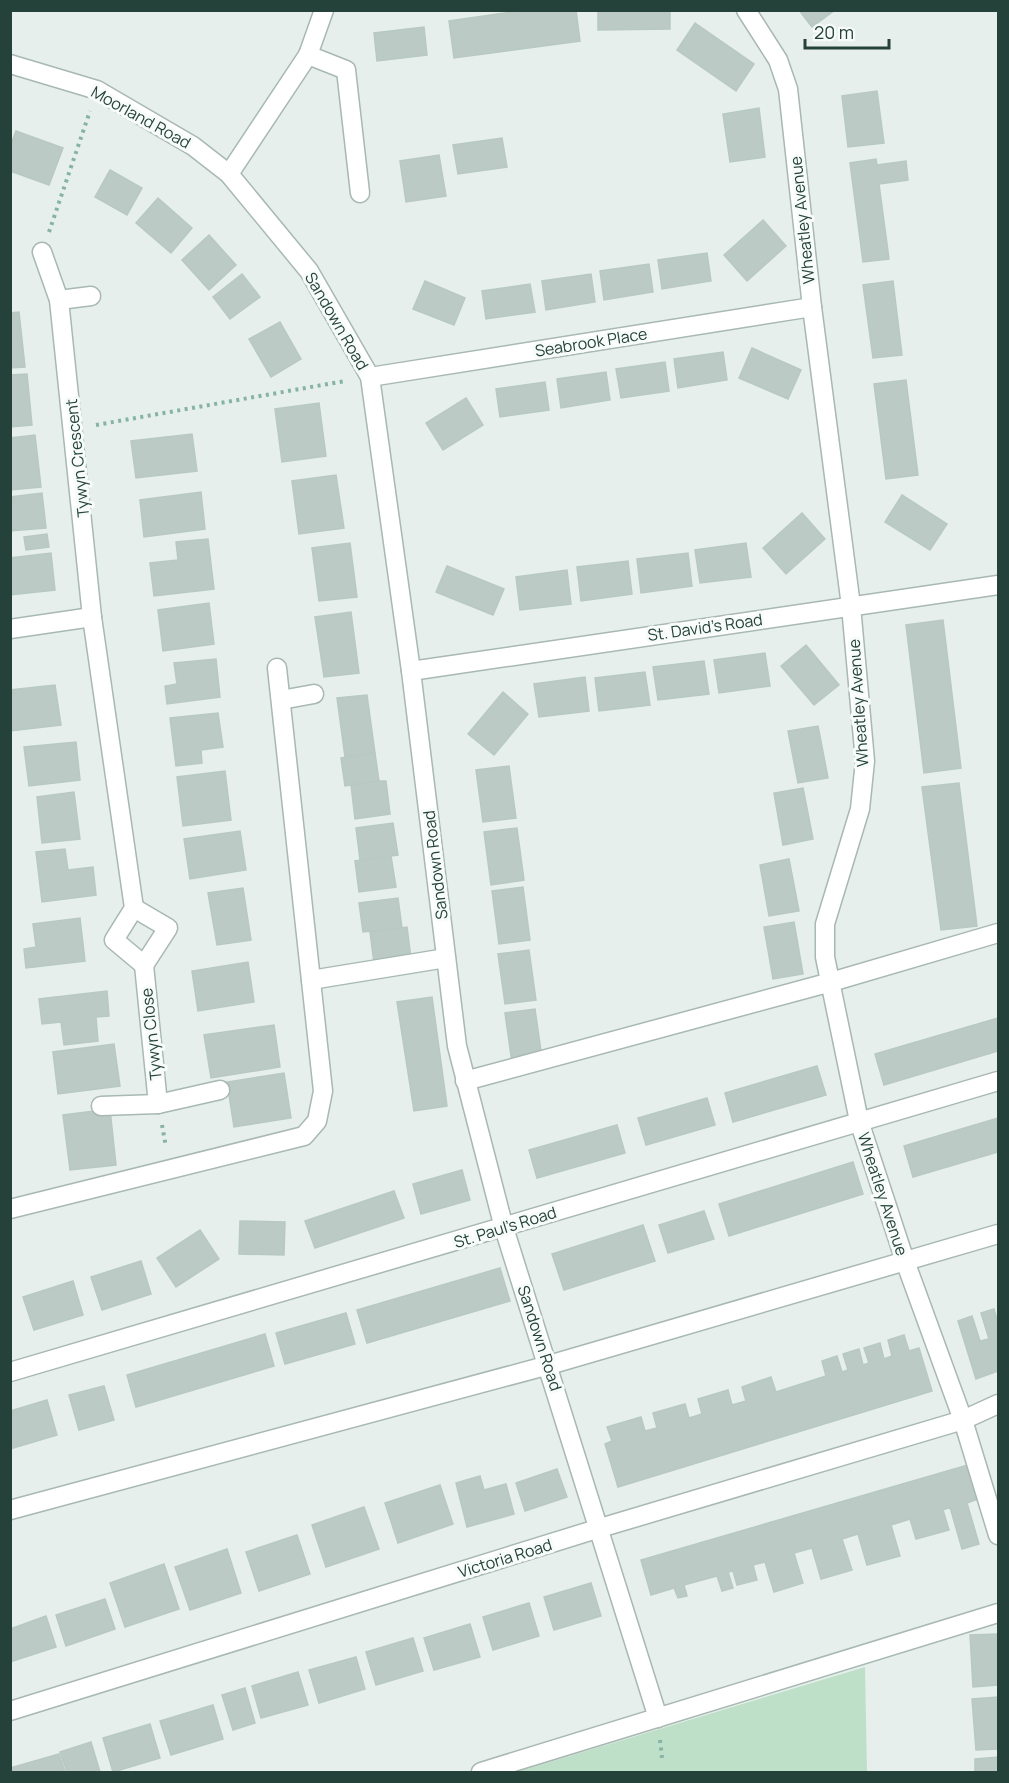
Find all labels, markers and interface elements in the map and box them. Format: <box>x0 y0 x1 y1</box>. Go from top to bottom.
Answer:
scale bar <box>805 12 889 50</box>
text: 20 m <box>814 20 854 44</box>
street label: Moorland Road <box>87 81 195 153</box>
street label: Wheatley Avenue <box>784 155 820 285</box>
street label: Sandown Road <box>300 268 374 374</box>
street label: Seabrook Place <box>533 322 649 362</box>
street label: Tywyn Crescent <box>60 398 94 518</box>
street label: St. David's Road <box>646 608 764 646</box>
street label: Wheatley Avenue <box>843 638 873 768</box>
street label: Sandown Road <box>417 809 453 921</box>
street label: Tywyn Close <box>135 987 167 1081</box>
street label: Wheatley Avenue <box>853 1130 913 1258</box>
street label: St. Paul's Road <box>451 1201 559 1253</box>
street label: Sandown Road <box>513 1282 567 1394</box>
street label: Victoria Road <box>455 1533 555 1583</box>

